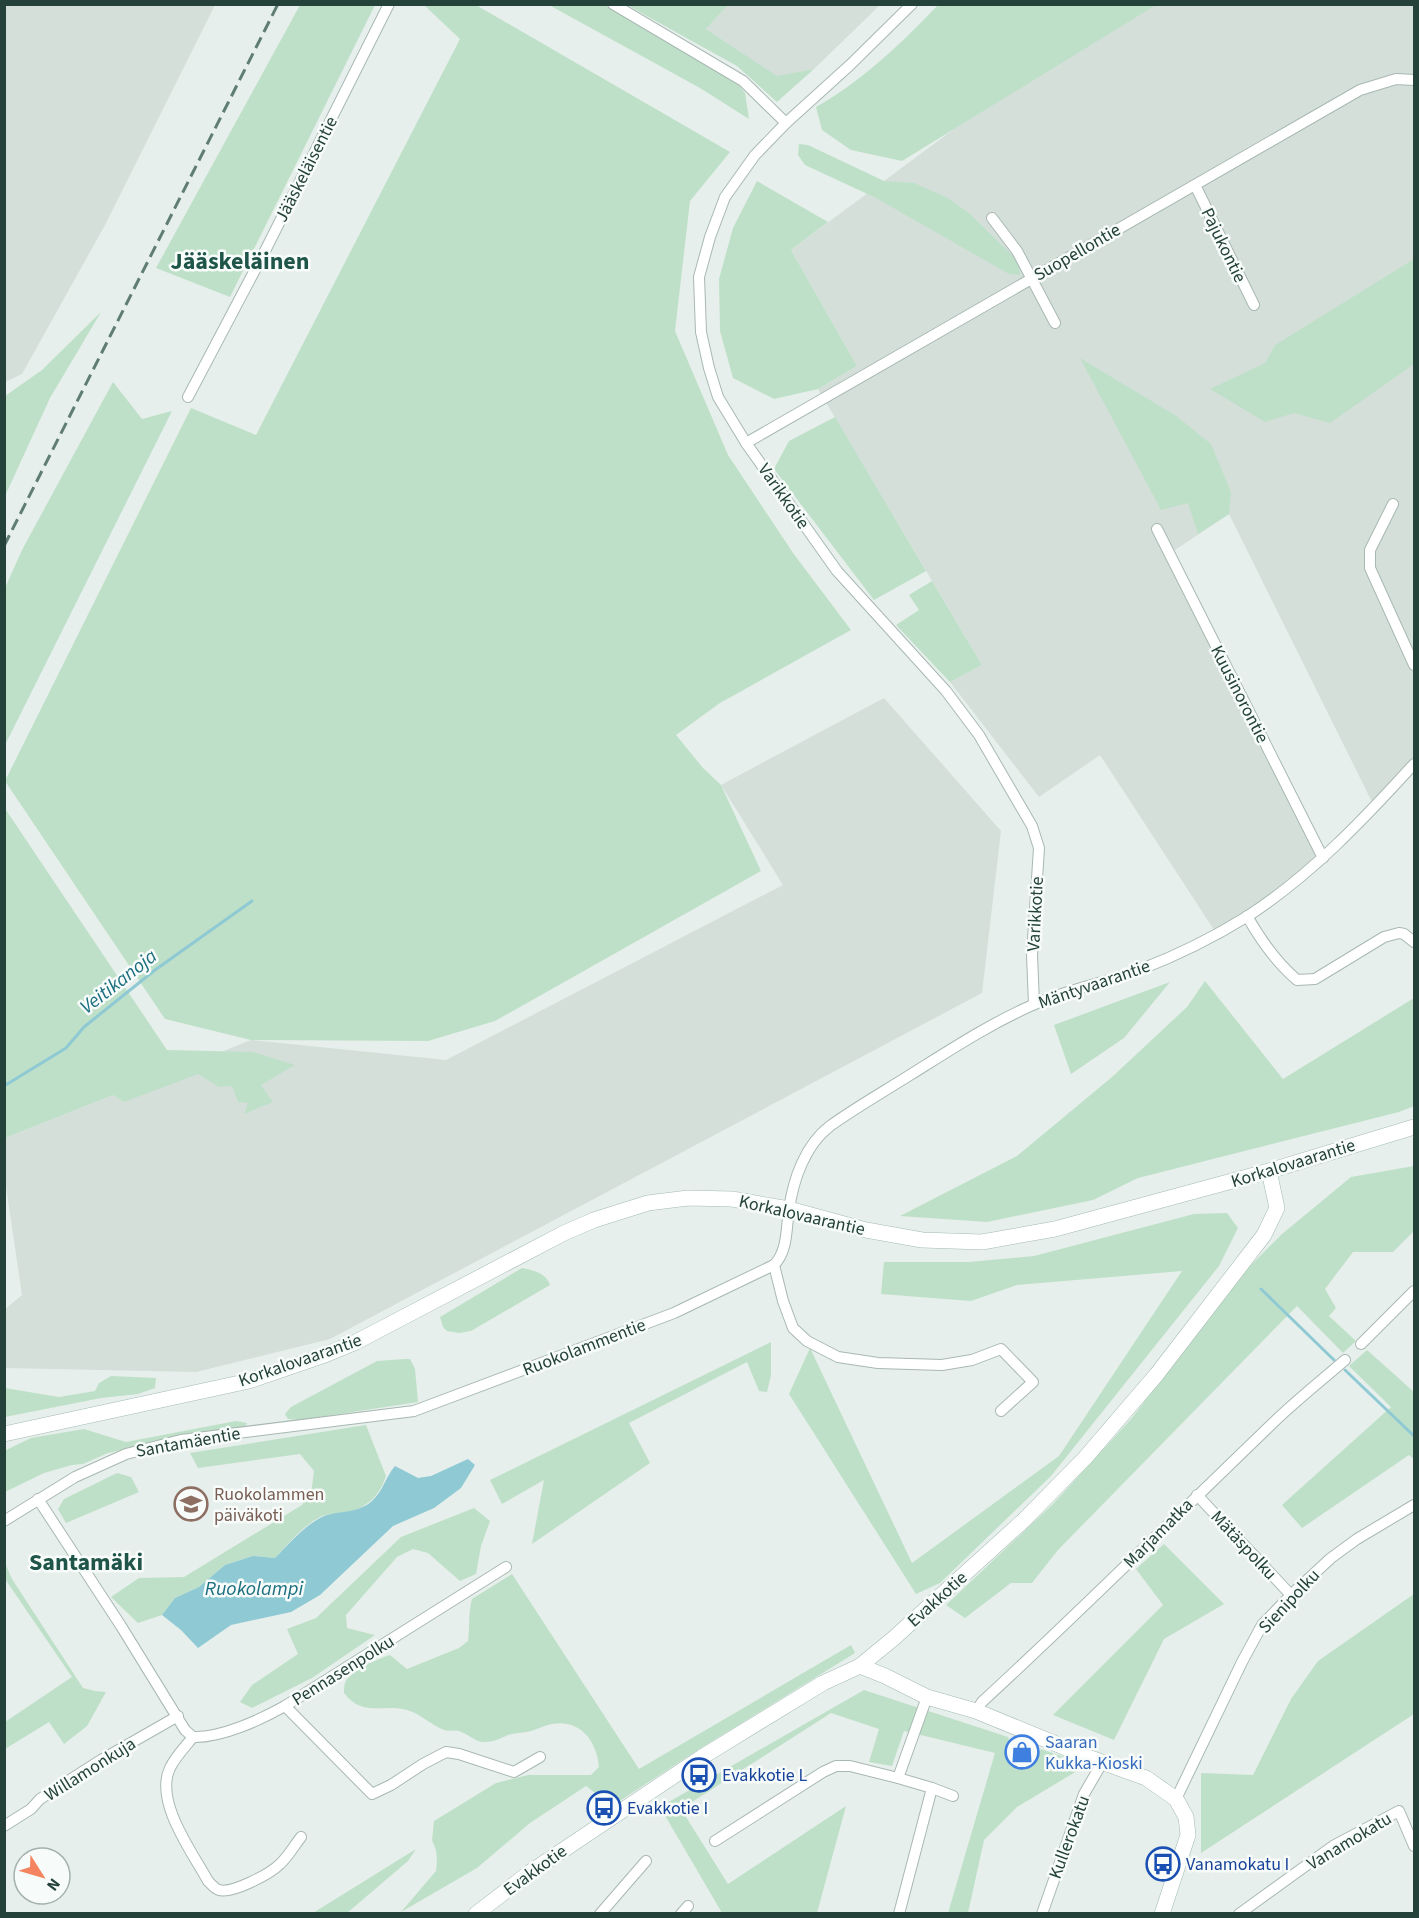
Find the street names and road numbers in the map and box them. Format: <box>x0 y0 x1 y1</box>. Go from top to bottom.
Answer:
street label: Jääskeläisentie <box>269 112 344 226</box>
street label: Pajukontie <box>1195 204 1252 287</box>
street label: Suopellontie <box>1029 218 1125 287</box>
street label: Varikkotie <box>752 458 815 534</box>
street label: Kuusinorontie <box>1204 641 1275 747</box>
street label: Varikkotie <box>1021 876 1050 952</box>
street label: Mäntyvaarantie <box>1035 954 1154 1015</box>
street label: Korkalovaarantie <box>1228 1133 1358 1194</box>
street label: Korkalovaarantie <box>736 1189 867 1242</box>
street label: Ruokolammentie <box>519 1313 649 1382</box>
street label: Korkalovaarantie <box>235 1328 365 1393</box>
street label: Santamäentie <box>134 1421 242 1464</box>
street label: Marjamatka <box>1118 1493 1199 1574</box>
street label: Mätäspolku <box>1205 1505 1282 1586</box>
street label: Sienipolku <box>1253 1564 1326 1639</box>
street label: Evakkotie <box>902 1566 973 1633</box>
street label: Pennasenpolku <box>287 1629 399 1712</box>
street label: Willamonkuja <box>40 1731 141 1807</box>
street label: Kullerokatu <box>1043 1792 1096 1882</box>
street label: Vanamokatu <box>1302 1806 1396 1877</box>
street label: Evakkotie <box>498 1839 572 1902</box>

